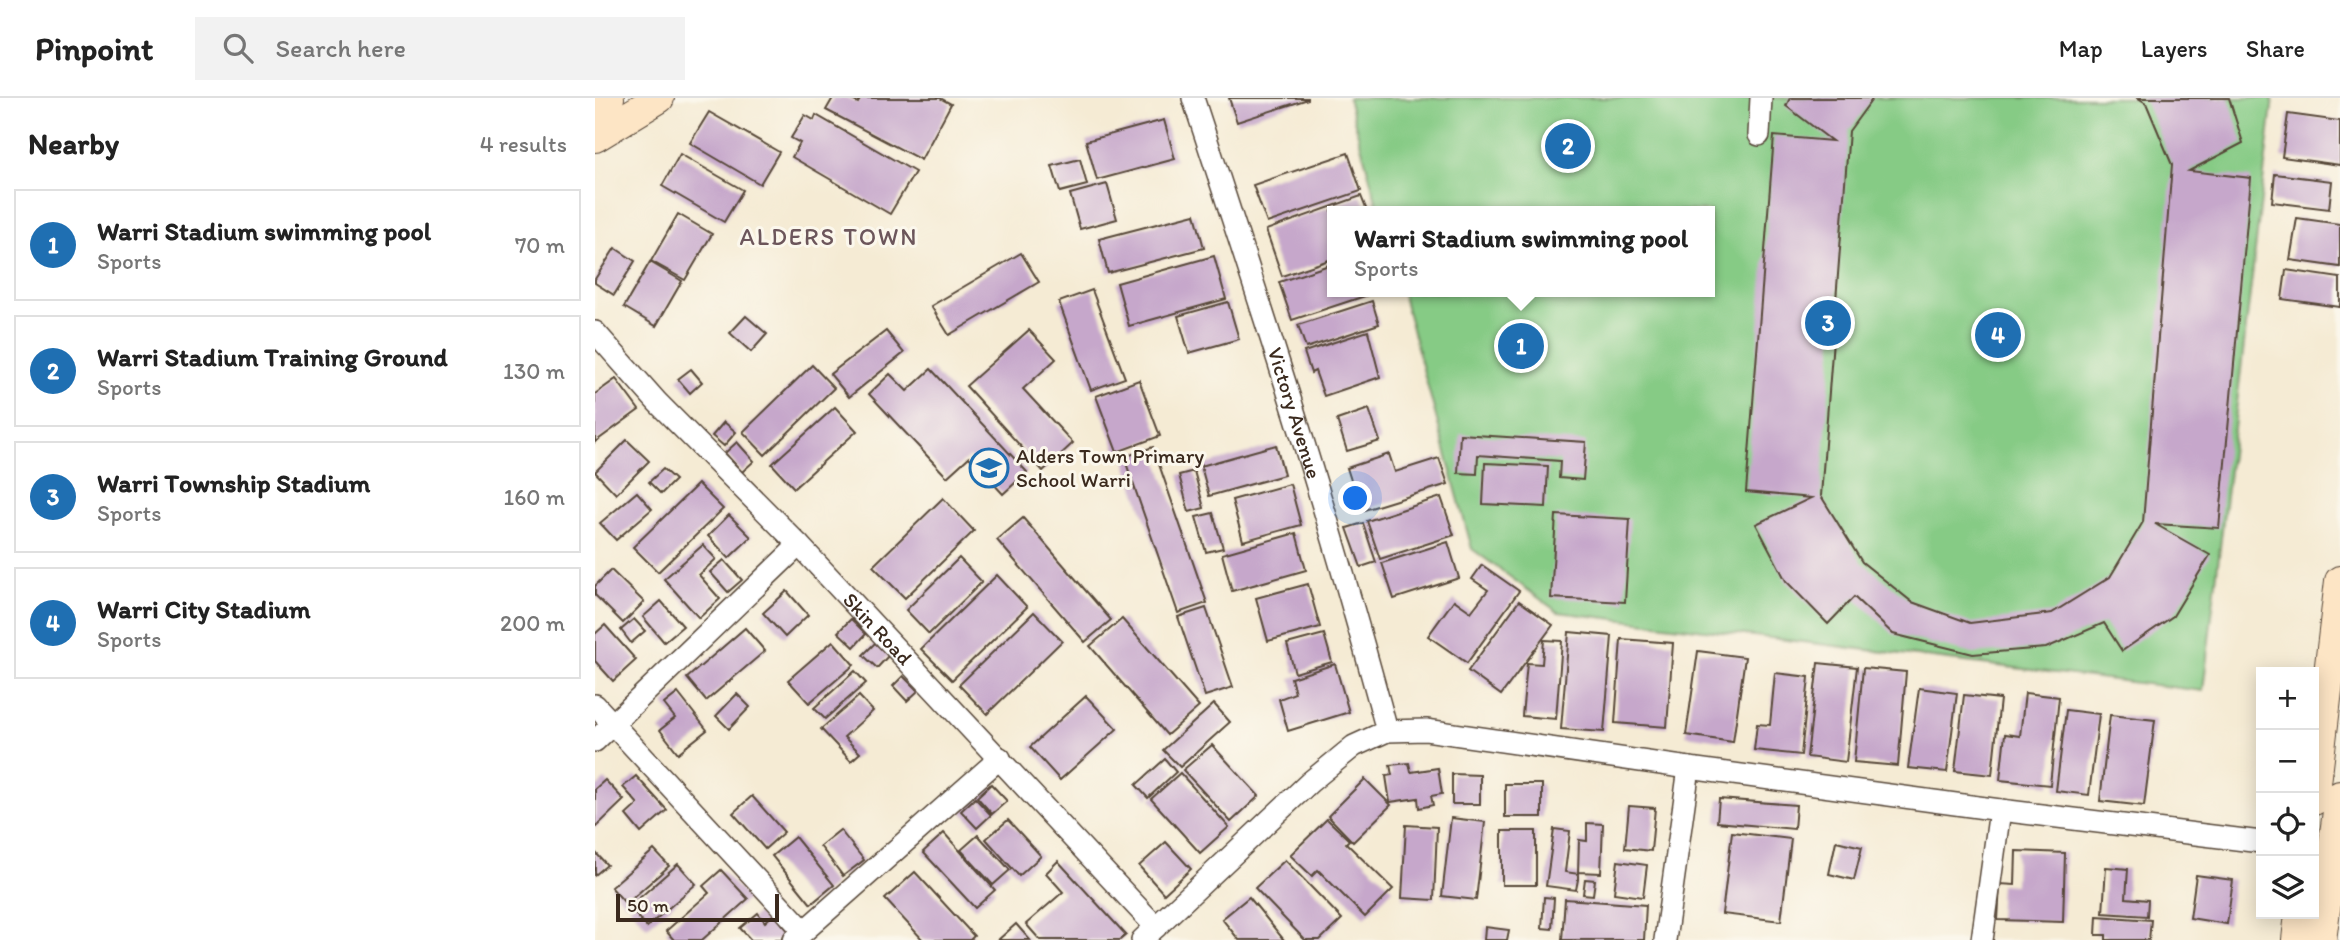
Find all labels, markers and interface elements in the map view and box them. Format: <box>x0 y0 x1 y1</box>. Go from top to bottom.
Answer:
search box <box>195 17 685 80</box>
text: Pinpoint <box>35 29 153 68</box>
icon: search <box>219 29 257 67</box>
text: Search here <box>275 32 406 64</box>
text: Map <box>2059 34 2103 63</box>
text: Layers <box>2141 34 2208 63</box>
text: Share <box>2246 34 2305 63</box>
pin: 2 <box>1545 120 1591 172</box>
text: Nearby <box>28 125 119 162</box>
text: 4 results <box>480 130 567 158</box>
popup <box>1327 206 1715 297</box>
text: Warri Stadium swimming pool <box>97 215 431 247</box>
district label: ALDERS TOWN <box>739 222 919 251</box>
text: Warri Stadium swimming pool <box>1354 222 1688 254</box>
text: 1 <box>48 231 58 259</box>
text: 70 m <box>515 231 565 259</box>
text: Sports <box>97 247 161 275</box>
text: Sports <box>1354 254 1418 282</box>
pin: 3 <box>1805 297 1851 349</box>
pin: 4 <box>1975 309 2021 361</box>
pin: 1 <box>1498 320 1544 372</box>
text: Warri Stadium Training Ground <box>97 341 448 373</box>
street label: Victory Avenue <box>1263 344 1327 481</box>
text: 2 <box>47 357 59 385</box>
text: 130 m <box>503 357 565 385</box>
text: Sports <box>97 373 161 401</box>
place label: Alders Town Primary School Warri <box>1016 443 1204 492</box>
school or university icon: Alders Town Primary School Warri <box>968 447 1010 489</box>
text: Warri Township Stadium <box>97 467 370 499</box>
your location <box>1338 481 1372 515</box>
text: 3 <box>47 483 59 511</box>
text: 160 m <box>503 483 565 511</box>
text: Sports <box>97 499 161 527</box>
street label: Skin Road <box>838 587 918 670</box>
text: Warri City Stadium <box>97 593 311 625</box>
text: 4 <box>46 609 60 637</box>
text: 200 m <box>500 609 565 637</box>
text: Sports <box>97 625 161 653</box>
map controls <box>2256 667 2319 919</box>
button: + <box>2256 667 2319 730</box>
button: − <box>2256 730 2319 793</box>
button: locate <box>2256 793 2319 856</box>
button: layers <box>2256 856 2319 919</box>
scale bar <box>616 891 779 923</box>
text: 50 m <box>627 894 669 917</box>

